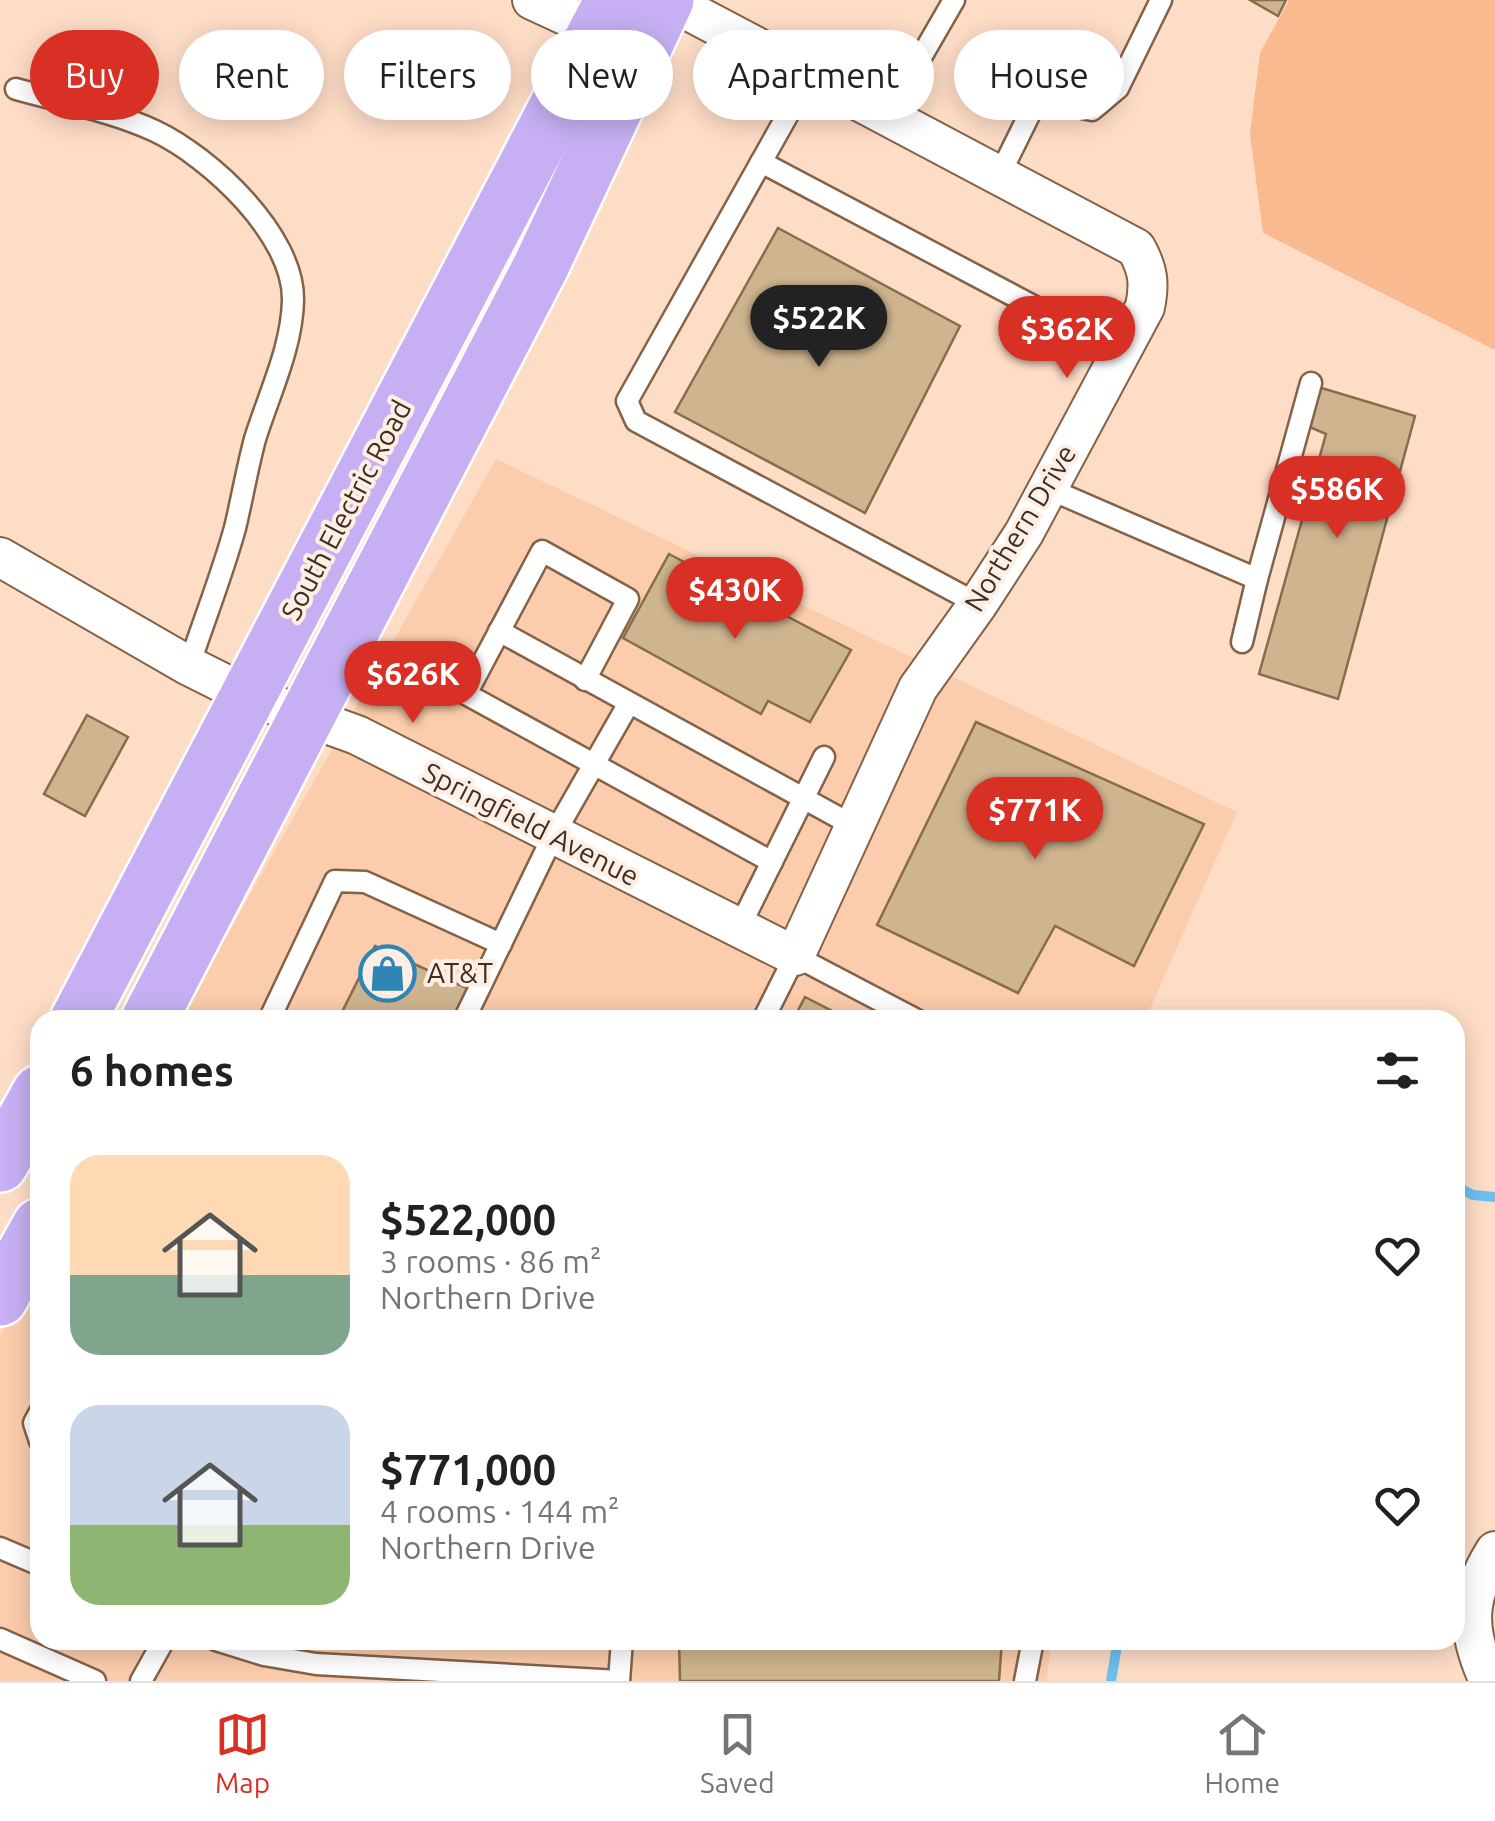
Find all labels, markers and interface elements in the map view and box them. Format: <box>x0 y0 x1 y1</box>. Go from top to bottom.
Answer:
chip: Buy <box>30 30 159 120</box>
chip: Rent <box>179 30 324 120</box>
chip: Filters <box>344 30 511 120</box>
chip: New <box>531 30 673 120</box>
chip: Apartment <box>693 30 934 120</box>
chip: House <box>954 30 1124 120</box>
pin: $522K <box>749 285 889 370</box>
pin: $362K <box>997 296 1137 381</box>
text: $522K <box>772 299 866 335</box>
text: $362K <box>1020 310 1114 346</box>
street label: South Electric Road <box>275 395 417 625</box>
street label: Northern Drive <box>958 439 1081 617</box>
pin: $586K <box>1267 456 1407 541</box>
text: $586K <box>1290 470 1384 506</box>
pin: $430K <box>665 557 805 642</box>
text: $430K <box>688 571 782 607</box>
pin: $626K <box>343 641 483 726</box>
text: $626K <box>366 655 460 691</box>
street label: Springfield Avenue <box>418 756 644 891</box>
pin: $771K <box>965 777 1105 862</box>
text: $771K <box>988 791 1082 827</box>
shop icon: AT&T <box>358 943 418 1003</box>
place label: AT&T <box>427 957 494 988</box>
icon: filters <box>1370 1043 1425 1098</box>
text: 6 homes <box>70 1047 234 1094</box>
icon: home <box>150 1195 270 1315</box>
text: $522,000 <box>380 1196 556 1243</box>
icon: heart <box>1370 1228 1425 1283</box>
text: 3 rooms · 86 m² <box>380 1243 601 1279</box>
text: Northern Drive <box>380 1279 596 1315</box>
icon: home <box>150 1445 270 1565</box>
text: $771,000 <box>380 1446 556 1493</box>
icon: heart <box>1370 1478 1425 1533</box>
text: 4 rooms · 144 m² <box>380 1493 620 1529</box>
text: Northern Drive <box>380 1529 596 1565</box>
tab: Map <box>215 1707 270 1798</box>
tab: Saved <box>700 1707 775 1798</box>
tab: Home <box>1204 1707 1280 1798</box>

